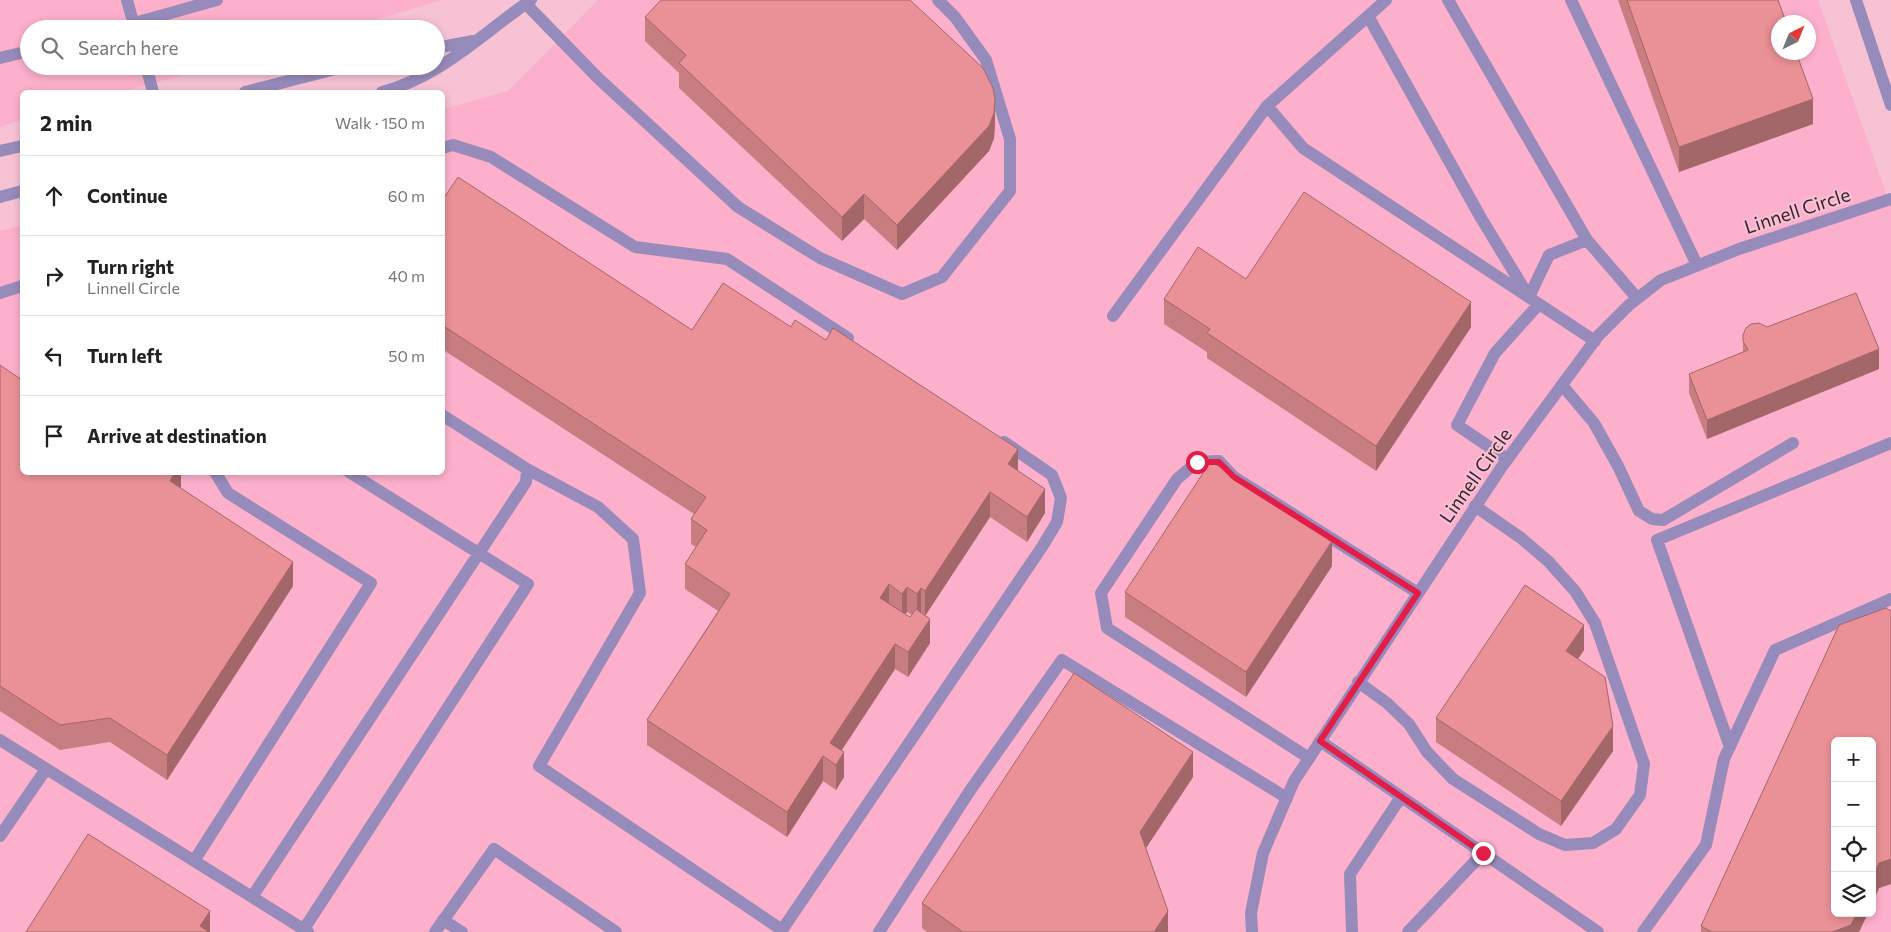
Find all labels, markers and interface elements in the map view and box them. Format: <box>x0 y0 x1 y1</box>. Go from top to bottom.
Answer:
north arrow <box>1771 15 1816 60</box>
search box <box>20 20 445 75</box>
icon: search <box>38 34 66 62</box>
text: Search here <box>78 36 178 59</box>
text: 2 min <box>40 110 92 135</box>
text: Walk · 150 m <box>335 113 425 132</box>
icon: ahead <box>40 182 68 210</box>
street label: Linnell Circle <box>1741 182 1853 238</box>
text: Continue <box>87 184 167 207</box>
text: 60 m <box>388 186 425 205</box>
text: Turn right <box>87 255 174 278</box>
icon: right <box>40 262 68 290</box>
text: 40 m <box>388 266 425 285</box>
text: Linnell Circle <box>87 278 180 297</box>
icon: left <box>40 342 68 370</box>
text: Turn left <box>87 344 162 367</box>
text: 50 m <box>388 346 425 365</box>
icon: arrive <box>40 422 68 450</box>
street label: Linnell Circle <box>1434 423 1516 527</box>
text: Arrive at destination <box>87 424 267 447</box>
route start <box>1186 451 1209 474</box>
map controls <box>1831 737 1876 917</box>
button: + <box>1831 737 1876 782</box>
button: − <box>1831 782 1876 827</box>
button: locate <box>1831 827 1876 872</box>
route end <box>1472 842 1495 865</box>
button: layers <box>1831 872 1876 917</box>

